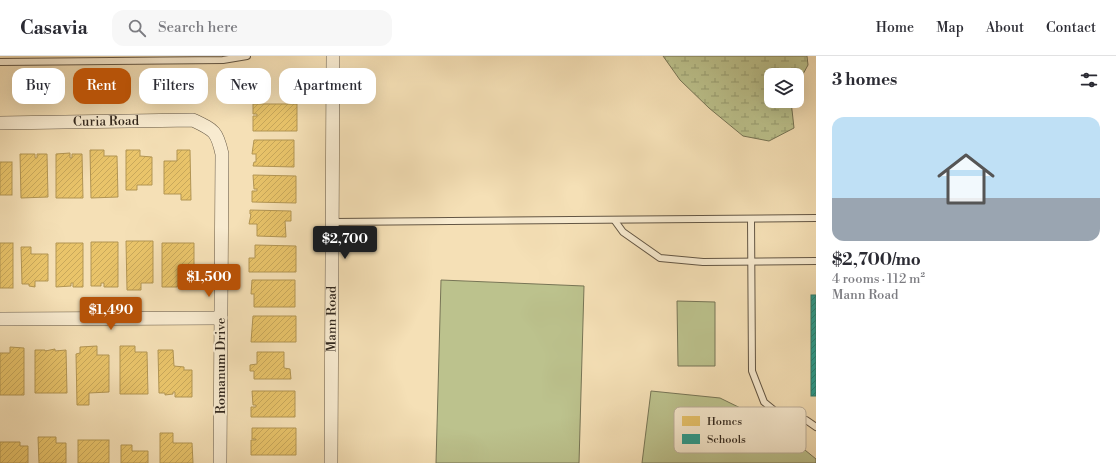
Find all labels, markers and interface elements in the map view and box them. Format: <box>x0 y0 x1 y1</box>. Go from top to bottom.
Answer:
search box <box>112 10 392 46</box>
text: Casavia <box>20 16 88 40</box>
icon: search <box>126 17 148 39</box>
text: Search here <box>158 18 238 37</box>
text: Home <box>876 19 914 37</box>
text: Map <box>936 19 964 37</box>
text: About <box>986 19 1024 37</box>
text: Contact <box>1046 19 1096 37</box>
chip: Buy <box>12 68 65 104</box>
chip: Rent <box>73 68 131 104</box>
chip: Filters <box>139 68 208 104</box>
chip: New <box>216 68 271 104</box>
chip: Apartment <box>279 68 376 104</box>
map controls <box>764 68 804 108</box>
button: layers <box>764 68 804 108</box>
text: 3 homes <box>832 69 897 91</box>
icon: filters <box>1078 69 1100 91</box>
street label: Curia Road <box>73 113 140 130</box>
icon: home <box>930 143 1002 215</box>
pin: $2,700 <box>312 226 378 260</box>
text: $2,700 <box>322 231 368 247</box>
text: $2,700/mo <box>832 249 921 271</box>
pin: $1,500 <box>176 264 242 298</box>
text: $1,500 <box>186 269 232 285</box>
text: 4 rooms · 112 m² <box>832 271 925 287</box>
street label: Mann Road <box>324 285 340 352</box>
text: Mann Road <box>832 287 898 303</box>
pin: $1,490 <box>78 297 144 331</box>
text: $1,490 <box>89 302 133 318</box>
street label: Romanum Drive <box>213 317 229 414</box>
legend <box>674 407 806 453</box>
text: Homes <box>707 415 742 429</box>
text: Schools <box>707 433 746 447</box>

